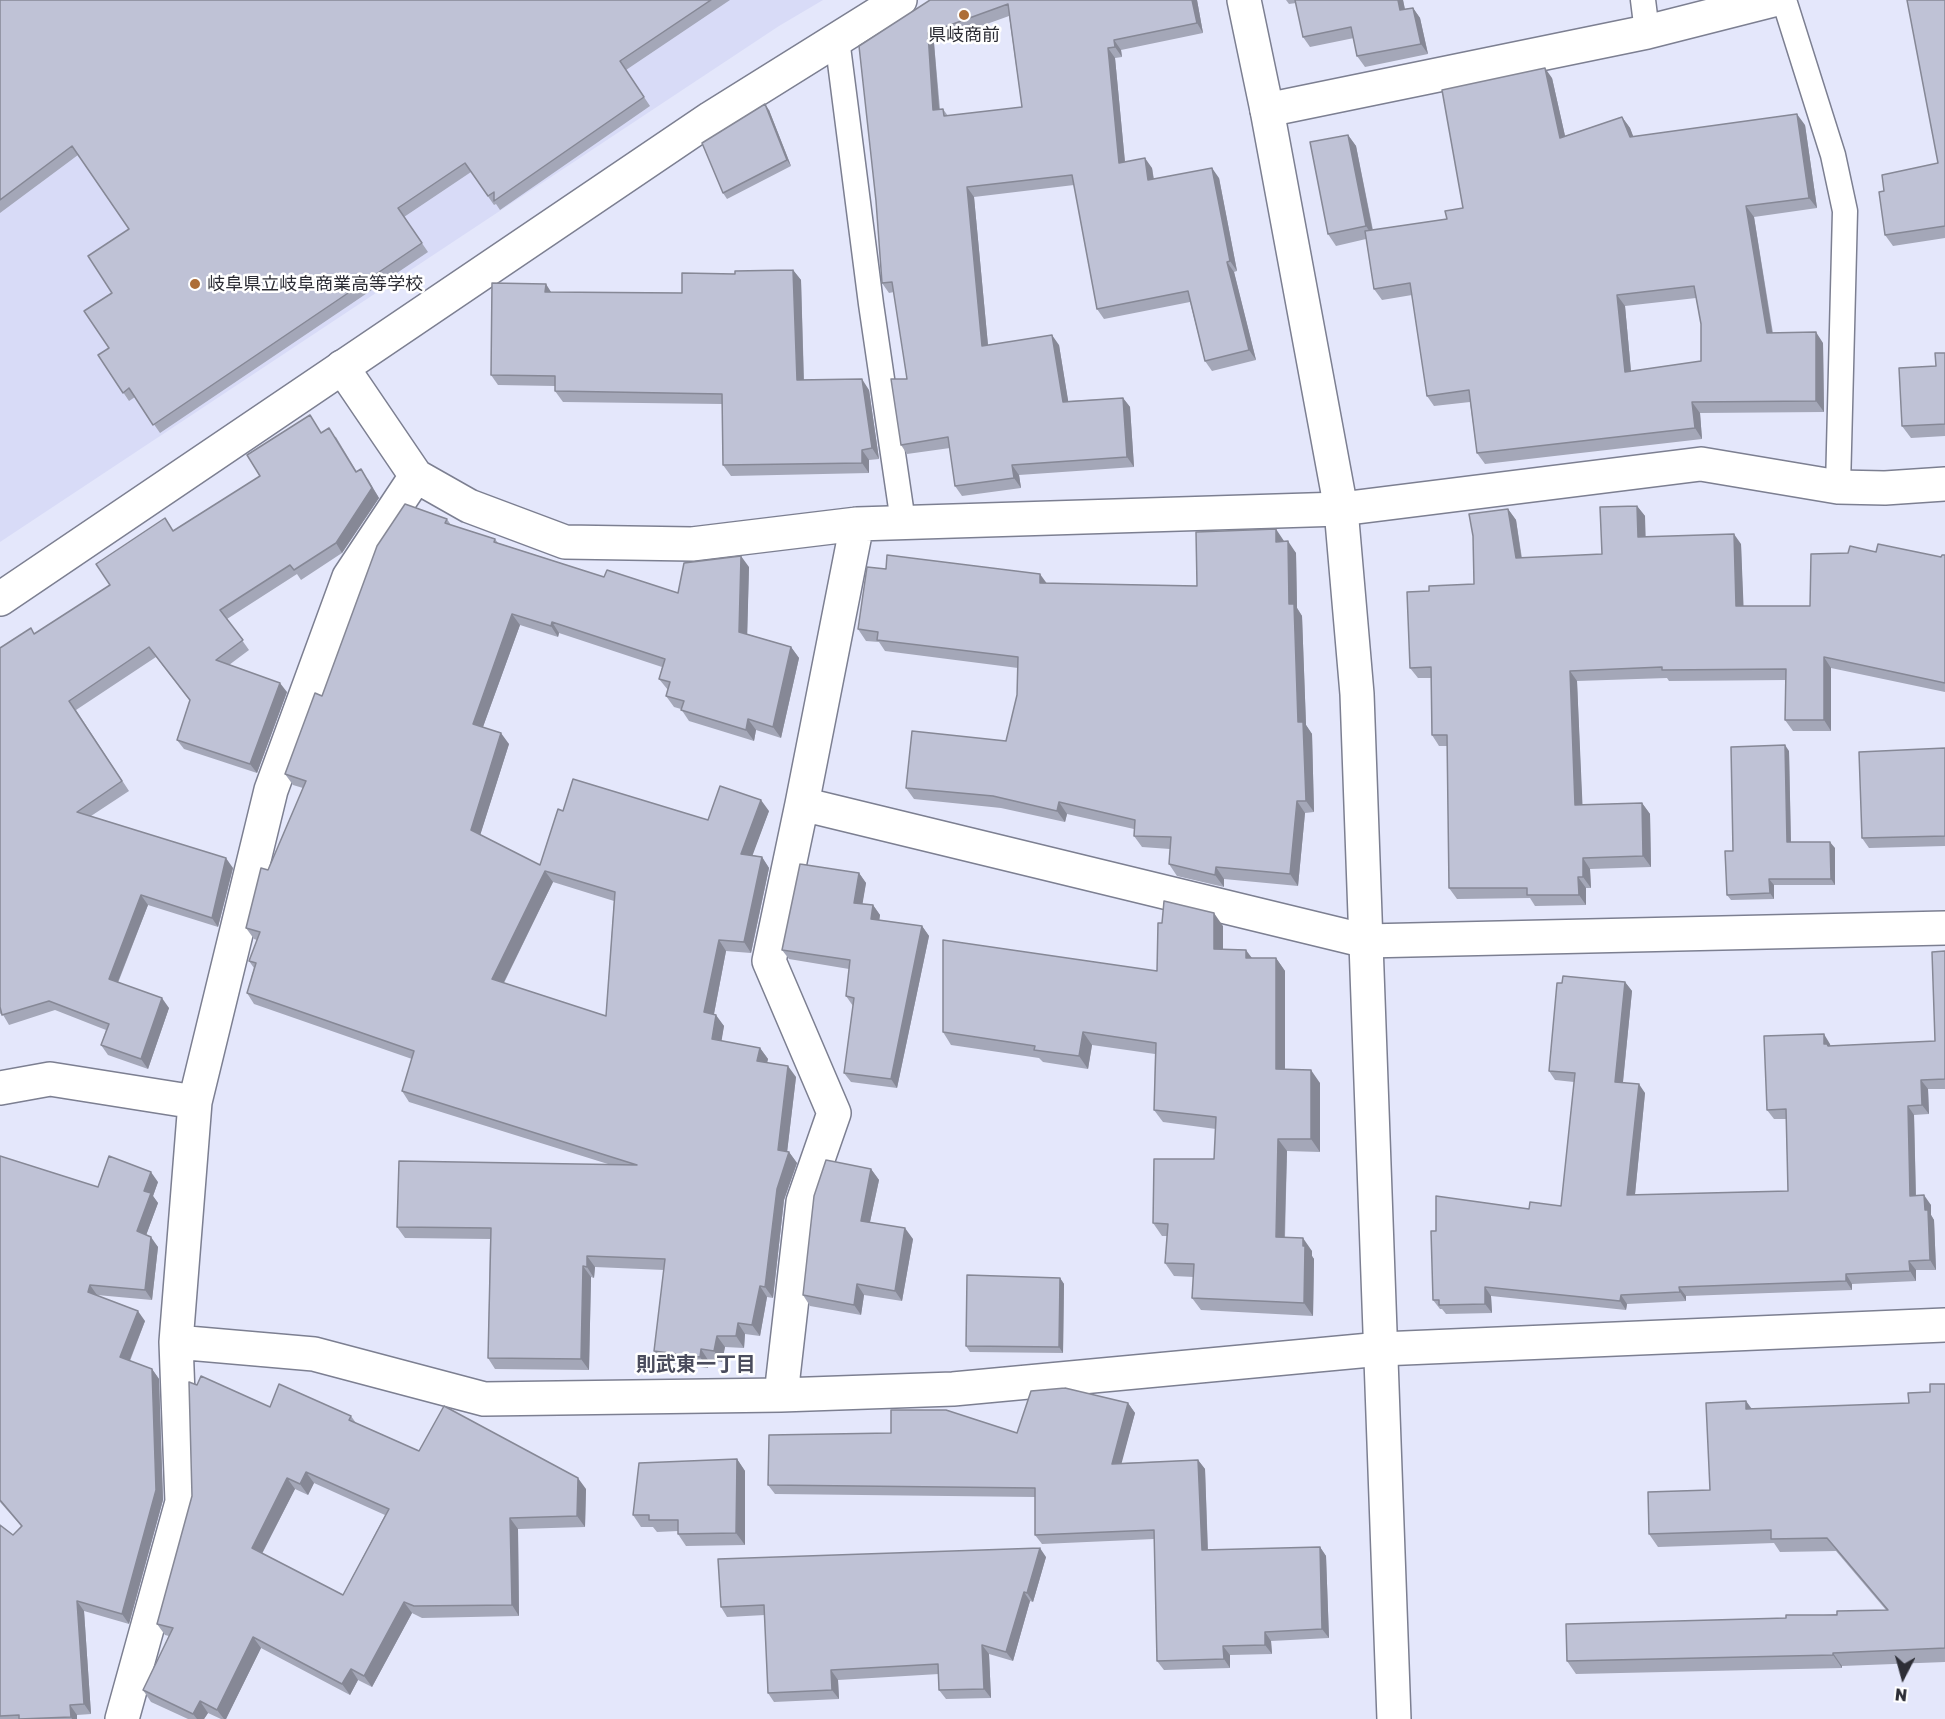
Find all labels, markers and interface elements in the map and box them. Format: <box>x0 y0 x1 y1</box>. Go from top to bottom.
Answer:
marker: 県岐商前 <box>957 8 971 22</box>
place label: 県岐商前 <box>928 24 1000 46</box>
place label: 岐阜県立岐阜商業高等学校 <box>207 273 423 295</box>
marker: 岐阜県立岐阜商業高等学校 <box>188 277 202 291</box>
district label: 則武東一丁目 <box>636 1353 756 1377</box>
north arrow <box>1873 1647 1933 1707</box>
text: N <box>1894 1684 1908 1705</box>

